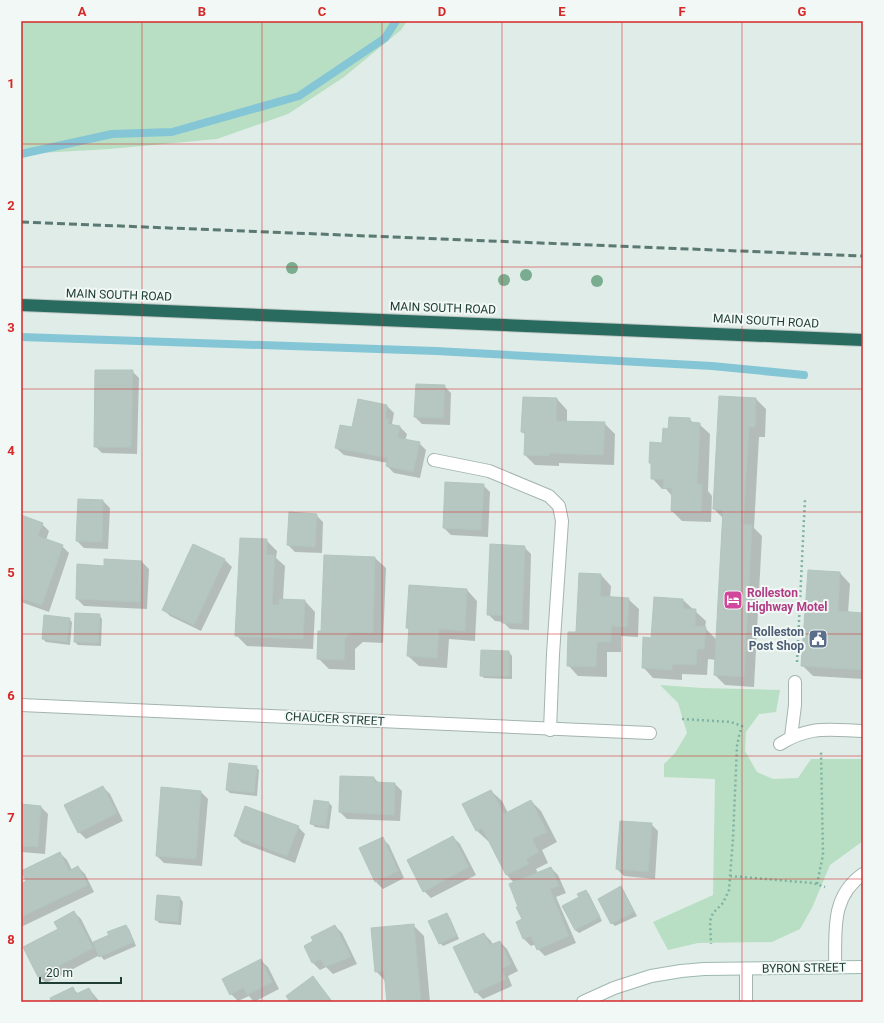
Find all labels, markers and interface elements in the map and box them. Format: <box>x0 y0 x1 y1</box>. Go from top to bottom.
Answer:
text: A <box>78 4 87 19</box>
text: B <box>198 4 206 19</box>
text: C <box>318 4 327 19</box>
text: D <box>438 4 446 19</box>
text: E <box>558 4 566 19</box>
text: F <box>678 4 686 19</box>
text: G <box>798 4 807 19</box>
text: 1 <box>7 76 15 91</box>
text: 2 <box>7 198 15 213</box>
street label: MAIN SOUTH ROAD <box>66 286 172 304</box>
street label: MAIN SOUTH ROAD <box>390 299 496 317</box>
street label: MAIN SOUTH ROAD <box>713 311 820 331</box>
text: 3 <box>7 320 15 335</box>
text: 4 <box>7 443 15 458</box>
text: 5 <box>7 565 15 580</box>
place label: Rolleston Highway Motel <box>747 586 827 614</box>
hotel icon: Rolleston Highway Motel <box>722 589 744 611</box>
place label: Rolleston Post Shop <box>749 625 804 653</box>
public building icon: Rolleston Post Shop <box>807 628 829 650</box>
text: 6 <box>7 688 15 703</box>
street label: CHAUCER STREET <box>285 709 385 729</box>
text: 7 <box>7 810 15 825</box>
text: 8 <box>7 932 15 947</box>
scale bar <box>40 959 121 985</box>
street label: BYRON STREET <box>762 960 846 976</box>
text: 20 m <box>46 966 73 980</box>

